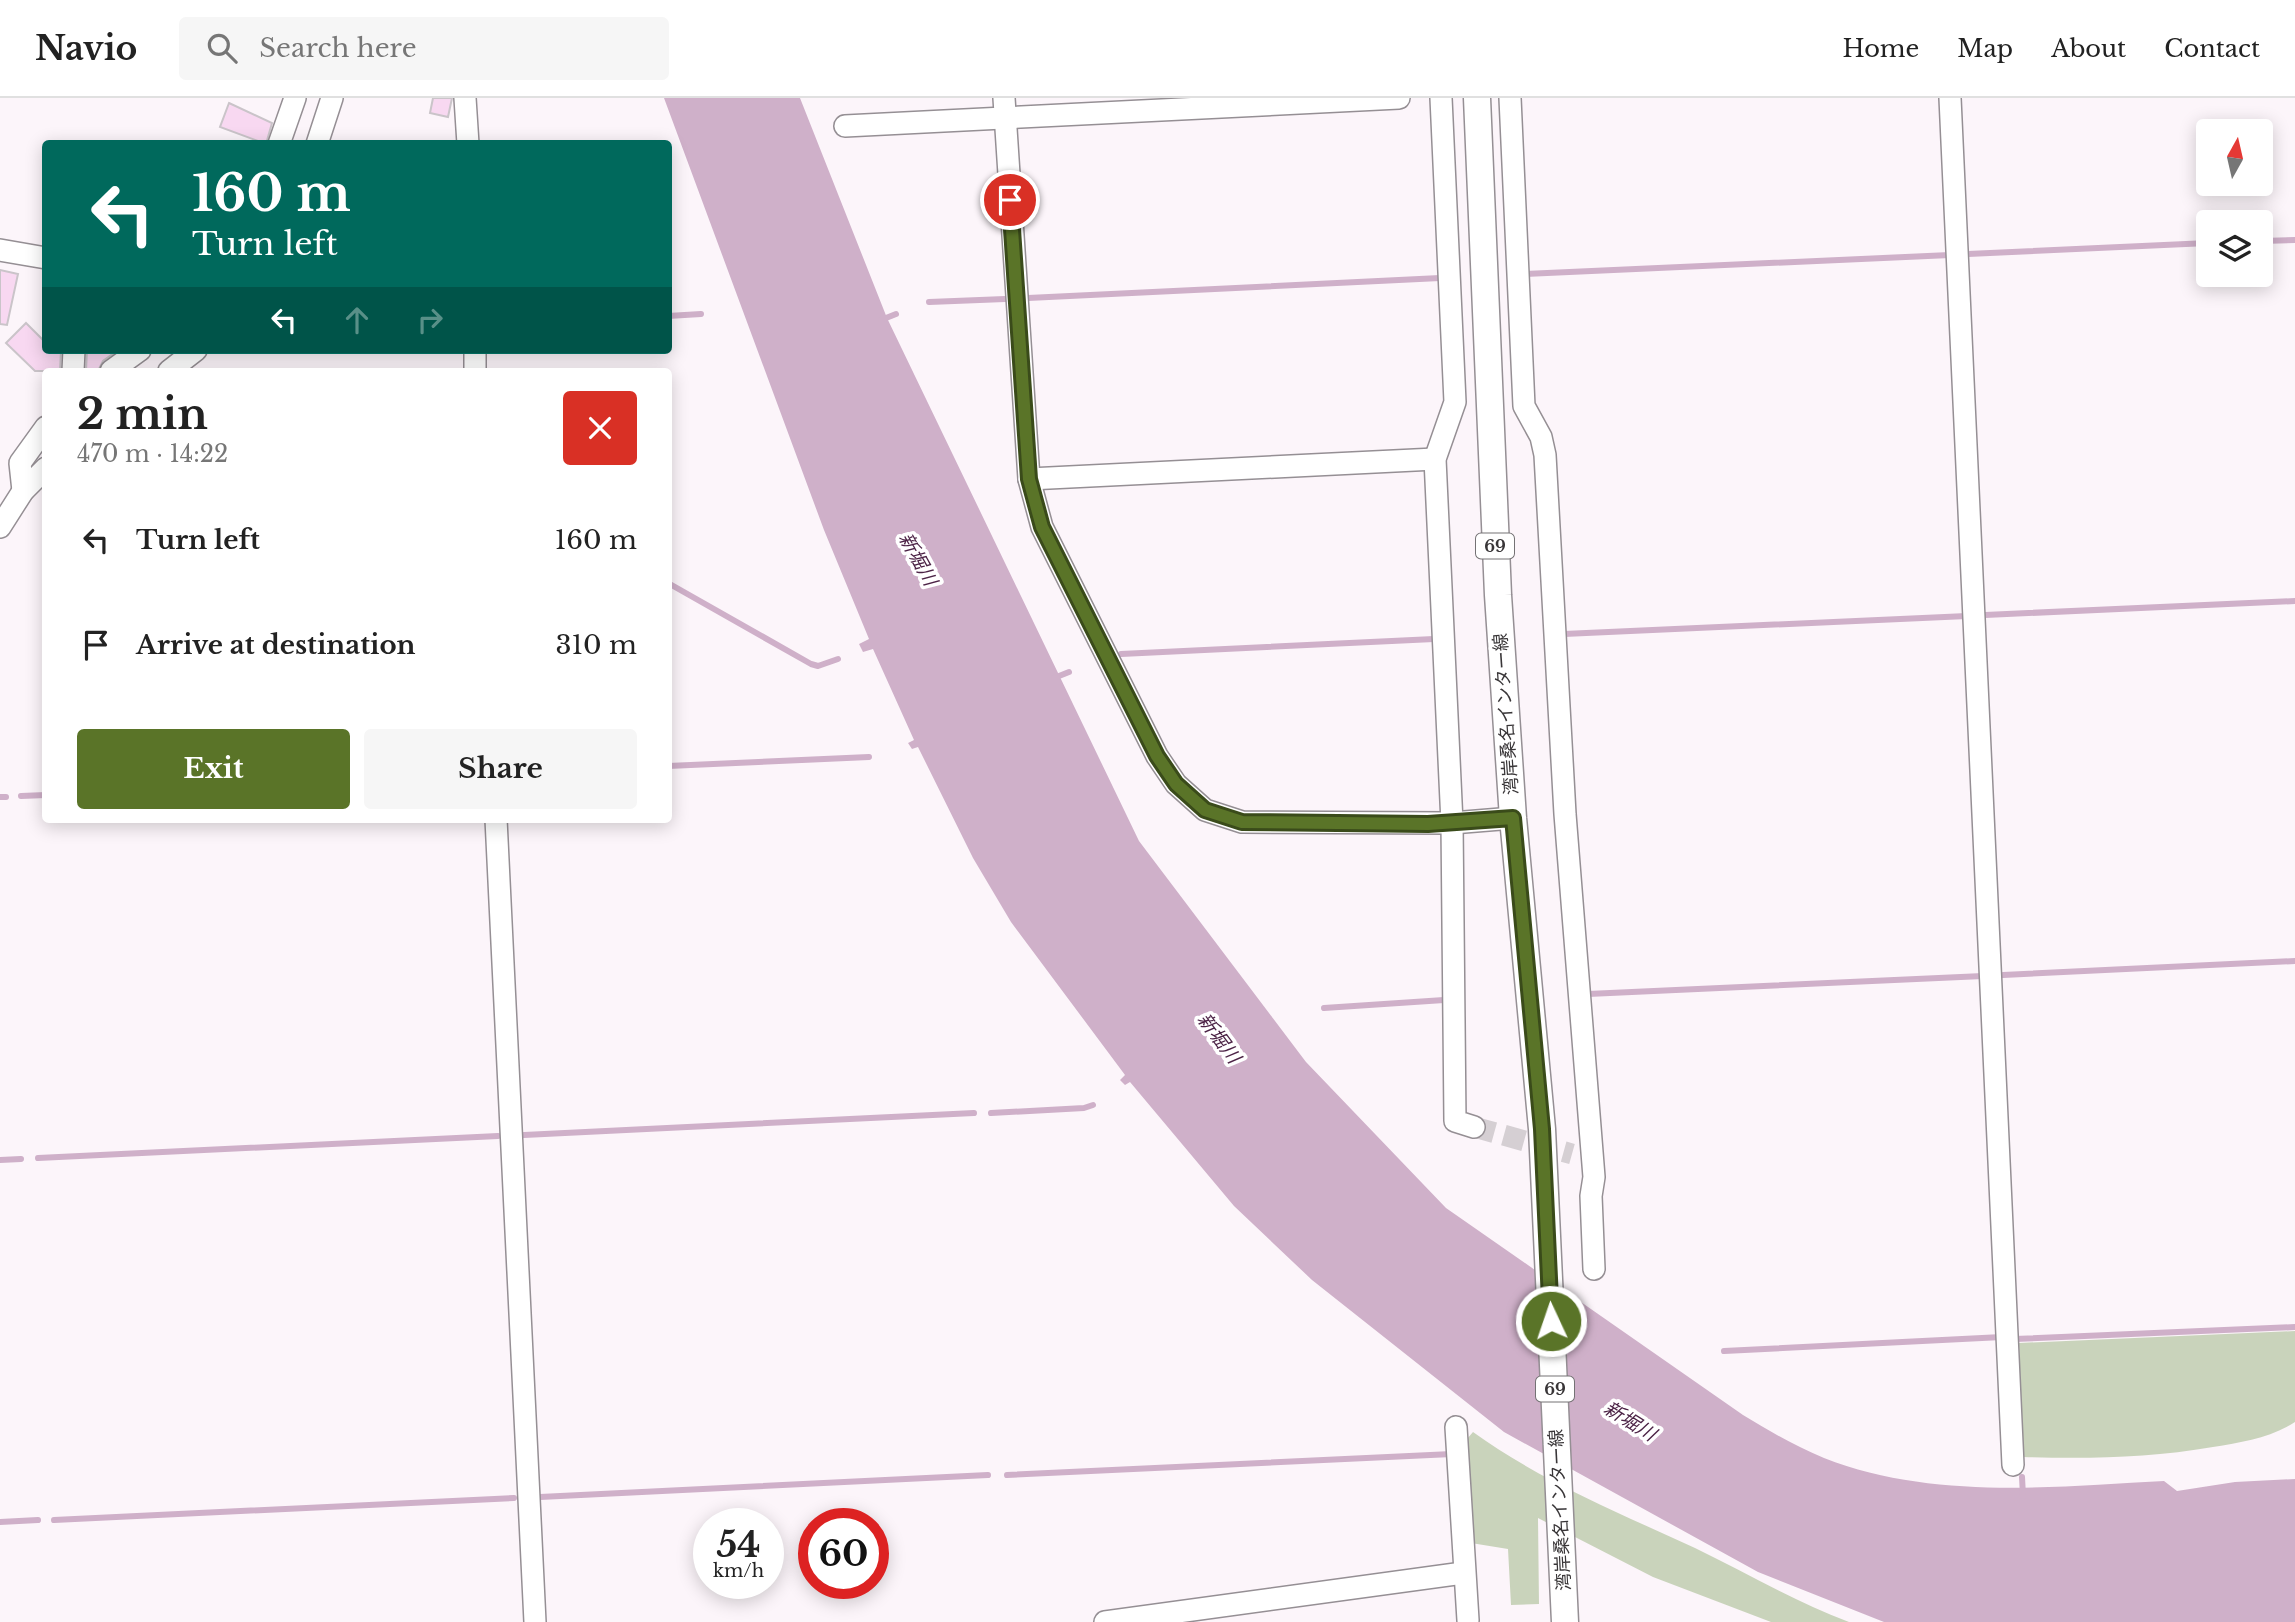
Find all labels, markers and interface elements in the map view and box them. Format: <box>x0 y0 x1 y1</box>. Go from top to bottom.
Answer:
search box <box>179 17 669 80</box>
text: Navio <box>35 28 137 69</box>
icon: search <box>203 29 241 67</box>
text: Search here <box>259 32 417 64</box>
text: Home <box>1843 34 1919 63</box>
text: Map <box>1957 34 2013 63</box>
text: About <box>2051 34 2126 63</box>
text: Contact <box>2164 34 2260 63</box>
north arrow <box>2196 119 2273 196</box>
map controls <box>2196 119 2273 287</box>
text: 160 m <box>192 163 351 224</box>
icon: left <box>77 168 168 259</box>
pin <box>980 170 1040 230</box>
icon: arrive <box>991 181 1029 219</box>
button: layers <box>2196 210 2273 287</box>
text: Turn left <box>192 224 338 264</box>
icon: left <box>265 301 303 339</box>
icon: ahead <box>338 301 376 339</box>
icon: right <box>411 301 449 339</box>
text: 2 min <box>77 388 208 440</box>
button: close <box>563 391 637 465</box>
text: 470 m · 14:22 <box>77 440 228 468</box>
icon: left <box>77 521 115 559</box>
text: Turn left <box>136 524 260 556</box>
text: 160 m <box>555 524 637 556</box>
water label: 新堀川 <box>894 528 943 591</box>
road number: 69 <box>1476 534 1514 559</box>
icon: arrive <box>77 626 115 664</box>
text: Arrive at destination <box>136 629 416 661</box>
text: 310 m <box>555 629 637 661</box>
street label: 湾岸桑名インター線 <box>1489 632 1523 796</box>
button: Exit <box>77 729 350 809</box>
button: Share <box>364 729 637 809</box>
water label: 新堀川 <box>1193 1008 1247 1069</box>
position arrow <box>1514 1284 1588 1358</box>
road number: 69 <box>1536 1376 1574 1401</box>
water label: 新堀川 <box>1600 1396 1662 1447</box>
street label: 湾岸桑名インター線 <box>1545 1429 1575 1591</box>
speed limit sign: 60 <box>798 1508 889 1599</box>
text: 54 <box>716 1523 761 1566</box>
text: km/h <box>713 1560 764 1582</box>

